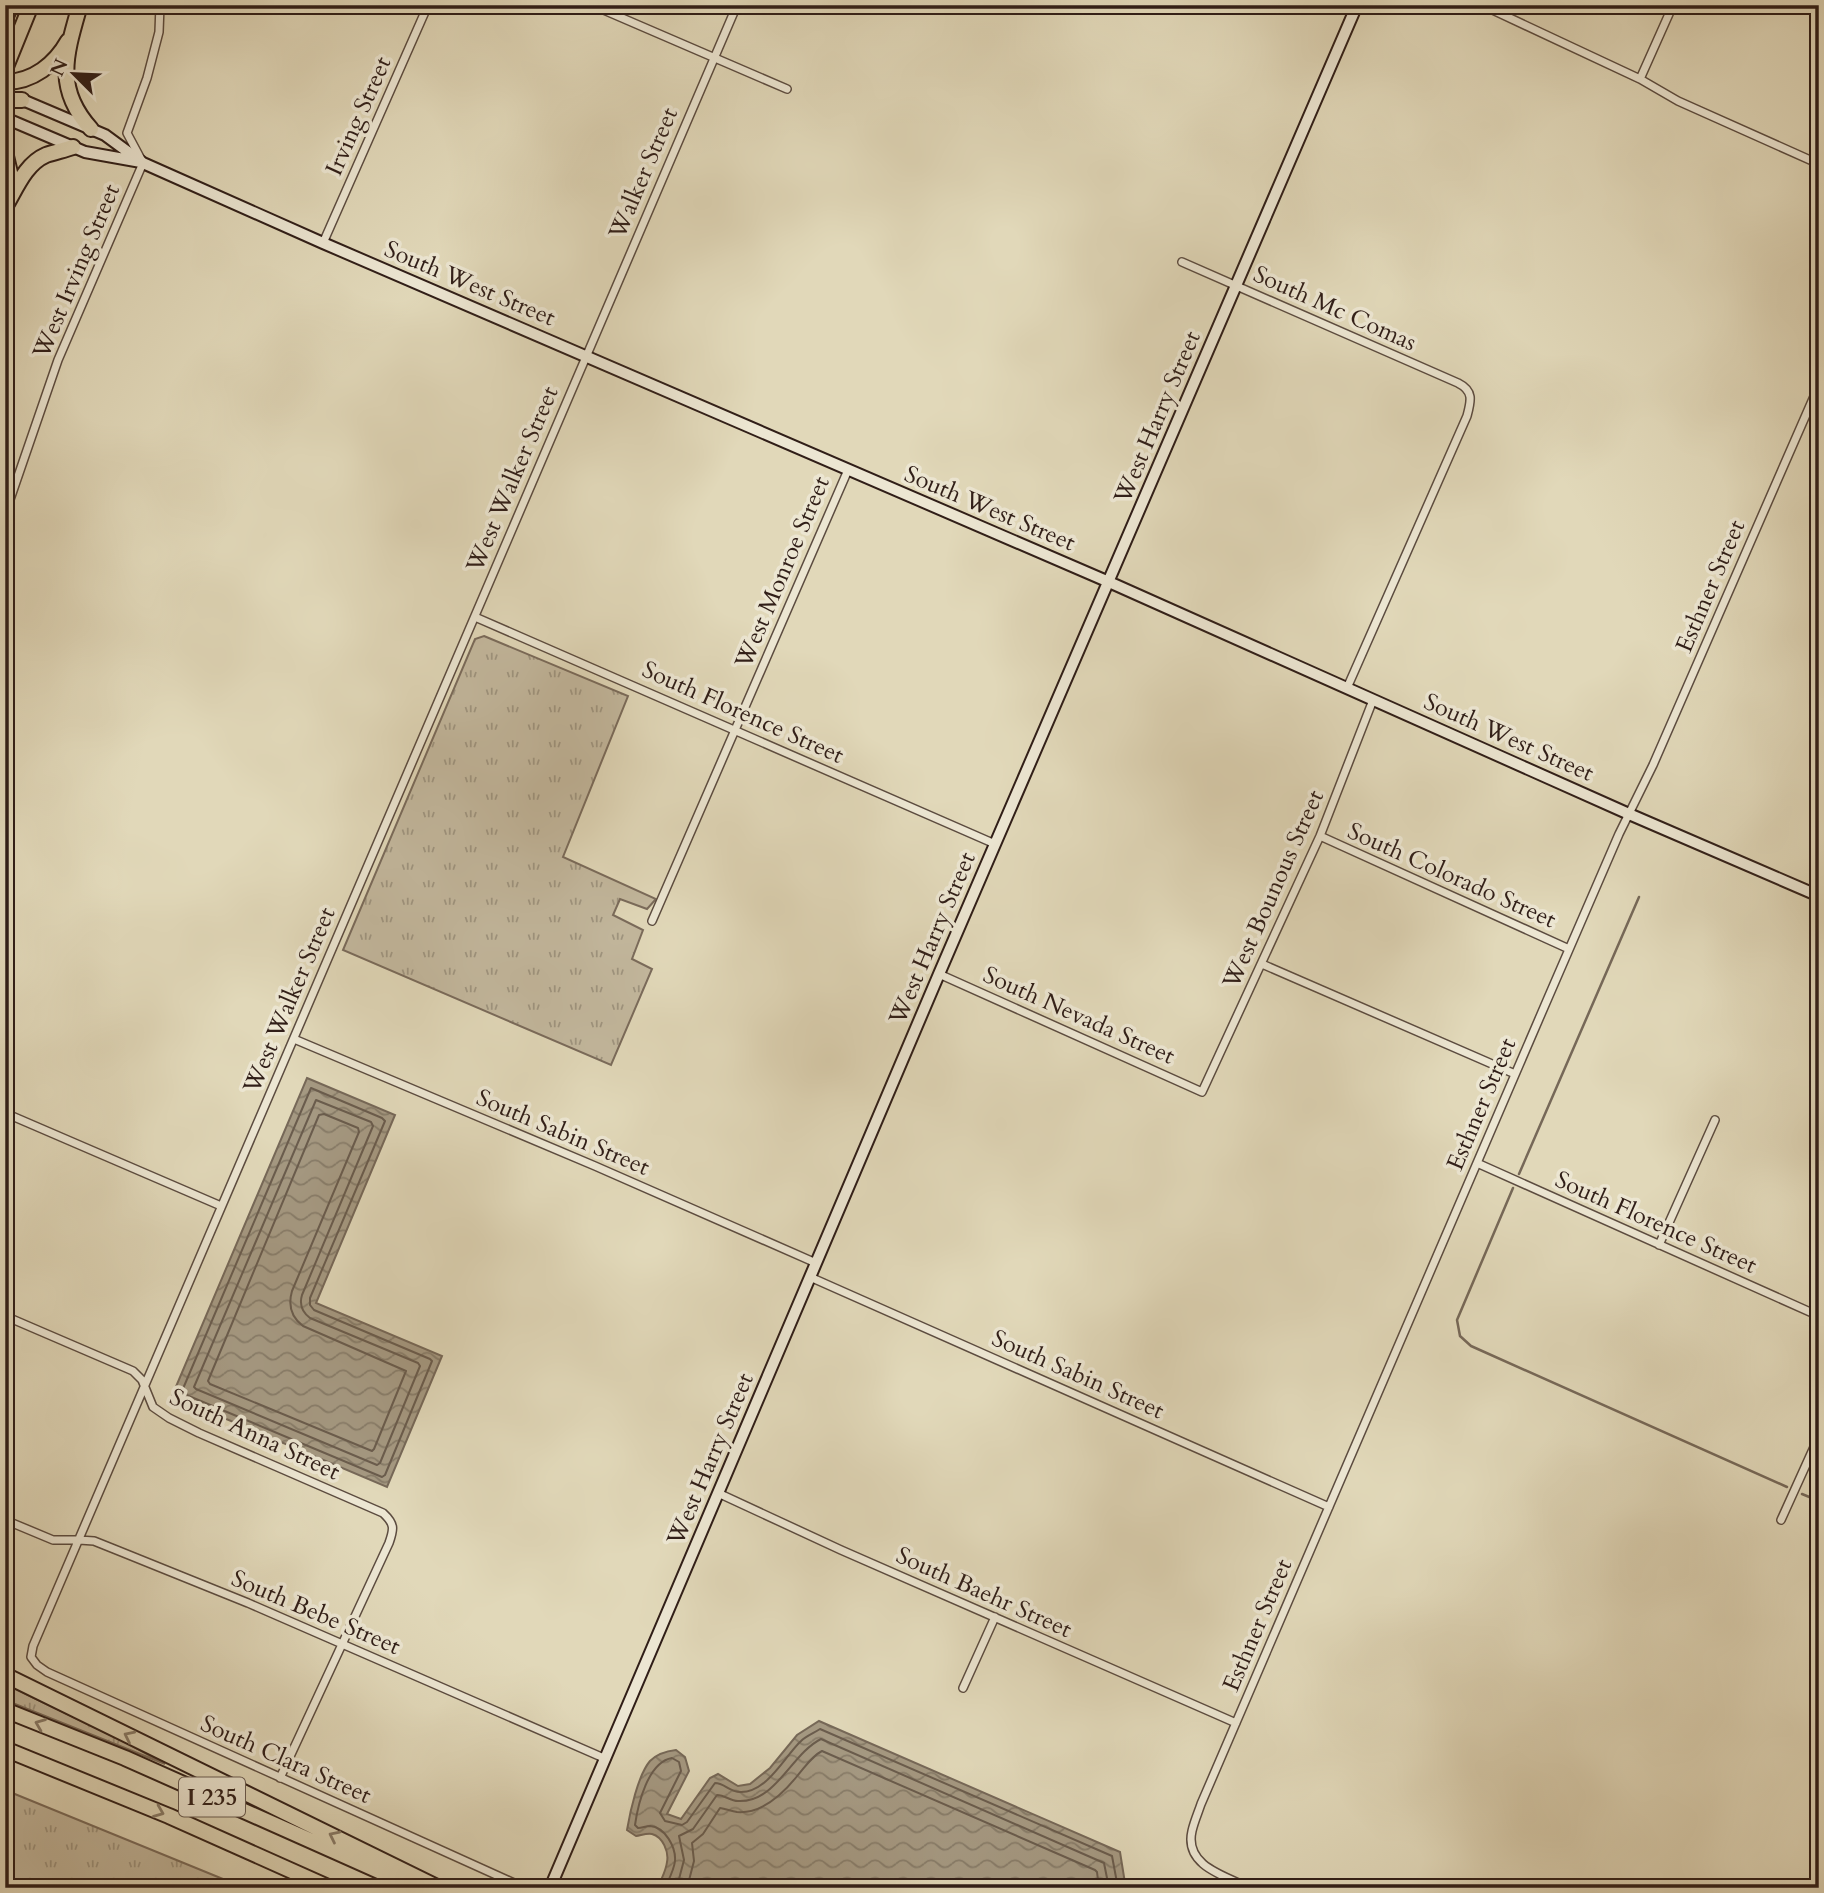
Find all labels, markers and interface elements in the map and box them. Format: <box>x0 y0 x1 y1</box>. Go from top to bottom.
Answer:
north arrow <box>38 38 108 108</box>
street label: Irving Street <box>318 51 400 181</box>
text: N <box>44 54 75 80</box>
street label: Walker Street <box>601 102 686 245</box>
street label: West Irving Street <box>24 178 128 364</box>
street label: South West Street <box>379 233 561 334</box>
street label: South Mc Comas <box>1248 258 1422 359</box>
street label: West Harry Street <box>1106 326 1209 509</box>
street label: West Walker Street <box>458 381 567 578</box>
street label: South West Street <box>899 458 1081 559</box>
street label: West Monroe Street <box>727 471 838 674</box>
street label: Esthner Street <box>1668 514 1753 658</box>
street label: South Florence Street <box>637 653 849 772</box>
street label: South West Street <box>1419 685 1599 790</box>
street label: West Bounous Street <box>1214 784 1332 995</box>
street label: South Colorado Street <box>1342 815 1562 936</box>
street label: West Harry Street <box>881 847 984 1030</box>
street label: West Walker Street <box>235 902 344 1099</box>
street label: South Nevada Street <box>978 958 1180 1073</box>
street label: Esthner Street <box>1439 1032 1524 1176</box>
street label: South Sabin Street <box>471 1081 655 1184</box>
street label: South Florence Street <box>1550 1163 1762 1282</box>
street label: South Sabin Street <box>986 1322 1169 1427</box>
street label: West Harry Street <box>659 1368 762 1551</box>
street label: South Anna Street <box>164 1381 346 1489</box>
street label: South Baehr Street <box>891 1539 1077 1646</box>
street label: Esthner Street <box>1215 1553 1300 1697</box>
street label: South Bebe Street <box>226 1562 406 1663</box>
street label: South Clara Street <box>195 1707 377 1812</box>
one-way arrow <box>35 1718 47 1732</box>
one-way arrow <box>124 1730 136 1744</box>
road number: I 235 <box>179 1778 245 1816</box>
one-way arrow <box>153 1804 165 1818</box>
one-way arrow <box>329 1830 341 1844</box>

